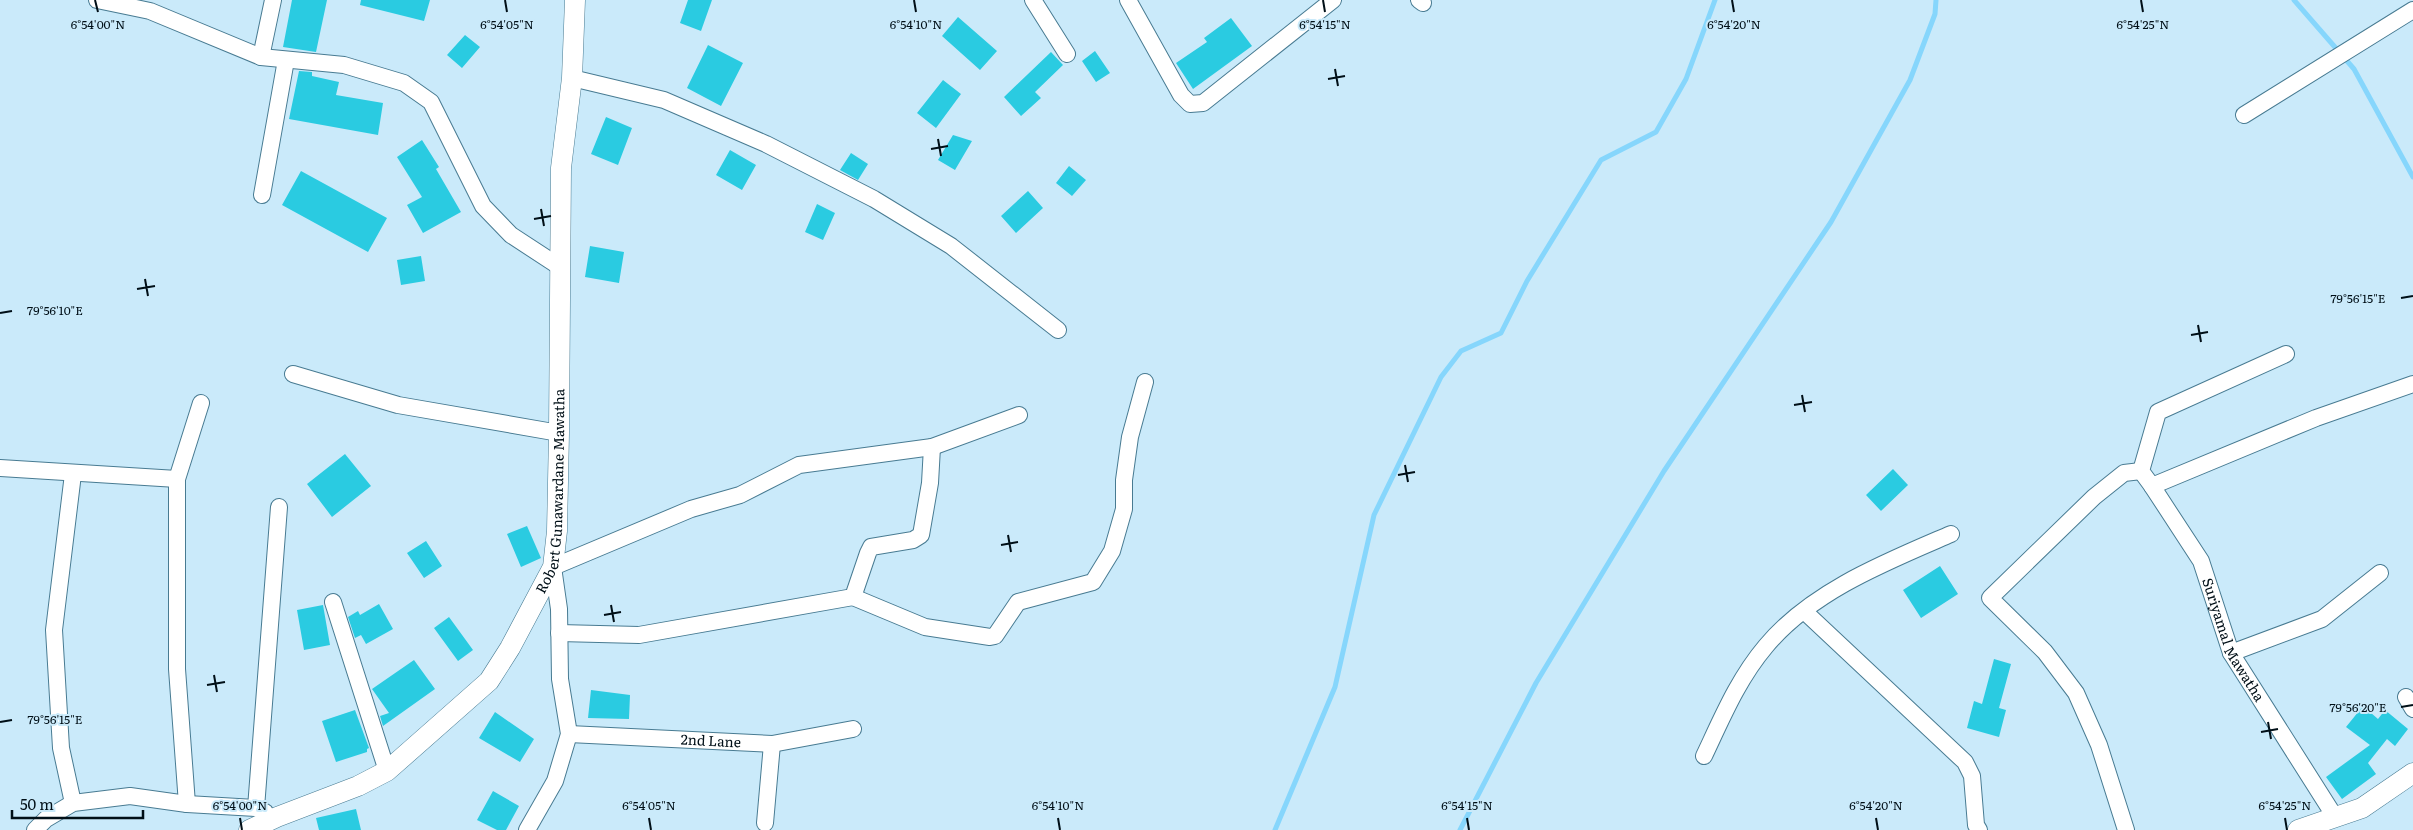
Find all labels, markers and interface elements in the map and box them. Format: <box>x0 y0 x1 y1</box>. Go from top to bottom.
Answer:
text: 6°54'00"N <box>71 15 125 33</box>
text: 6°54'05"N <box>480 15 534 33</box>
text: 6°54'10"N <box>890 15 942 33</box>
text: 6°54'15"N <box>1299 15 1351 33</box>
text: 6°54'20"N <box>1707 15 1761 33</box>
text: 6°54'25"N <box>2117 15 2169 33</box>
text: 79°56'15"E <box>2331 289 2386 307</box>
text: 79°56'10"E <box>27 301 83 319</box>
street label: Robert Gunawardane Mawatha <box>530 388 568 597</box>
street label: Suriyamal Mawatha <box>2198 575 2270 705</box>
text: 79°56'20"E <box>2330 698 2387 716</box>
text: 79°56'15"E <box>28 710 83 728</box>
street label: 2nd Lane <box>680 729 742 751</box>
scale bar <box>12 788 144 820</box>
text: 50 m <box>20 792 54 815</box>
text: 6°54'00"N <box>213 796 267 814</box>
text: 6°54'05"N <box>622 796 676 814</box>
text: 6°54'10"N <box>1032 796 1084 814</box>
text: 6°54'15"N <box>1441 796 1493 814</box>
text: 6°54'20"N <box>1849 796 1903 814</box>
text: 6°54'25"N <box>2259 796 2311 814</box>

